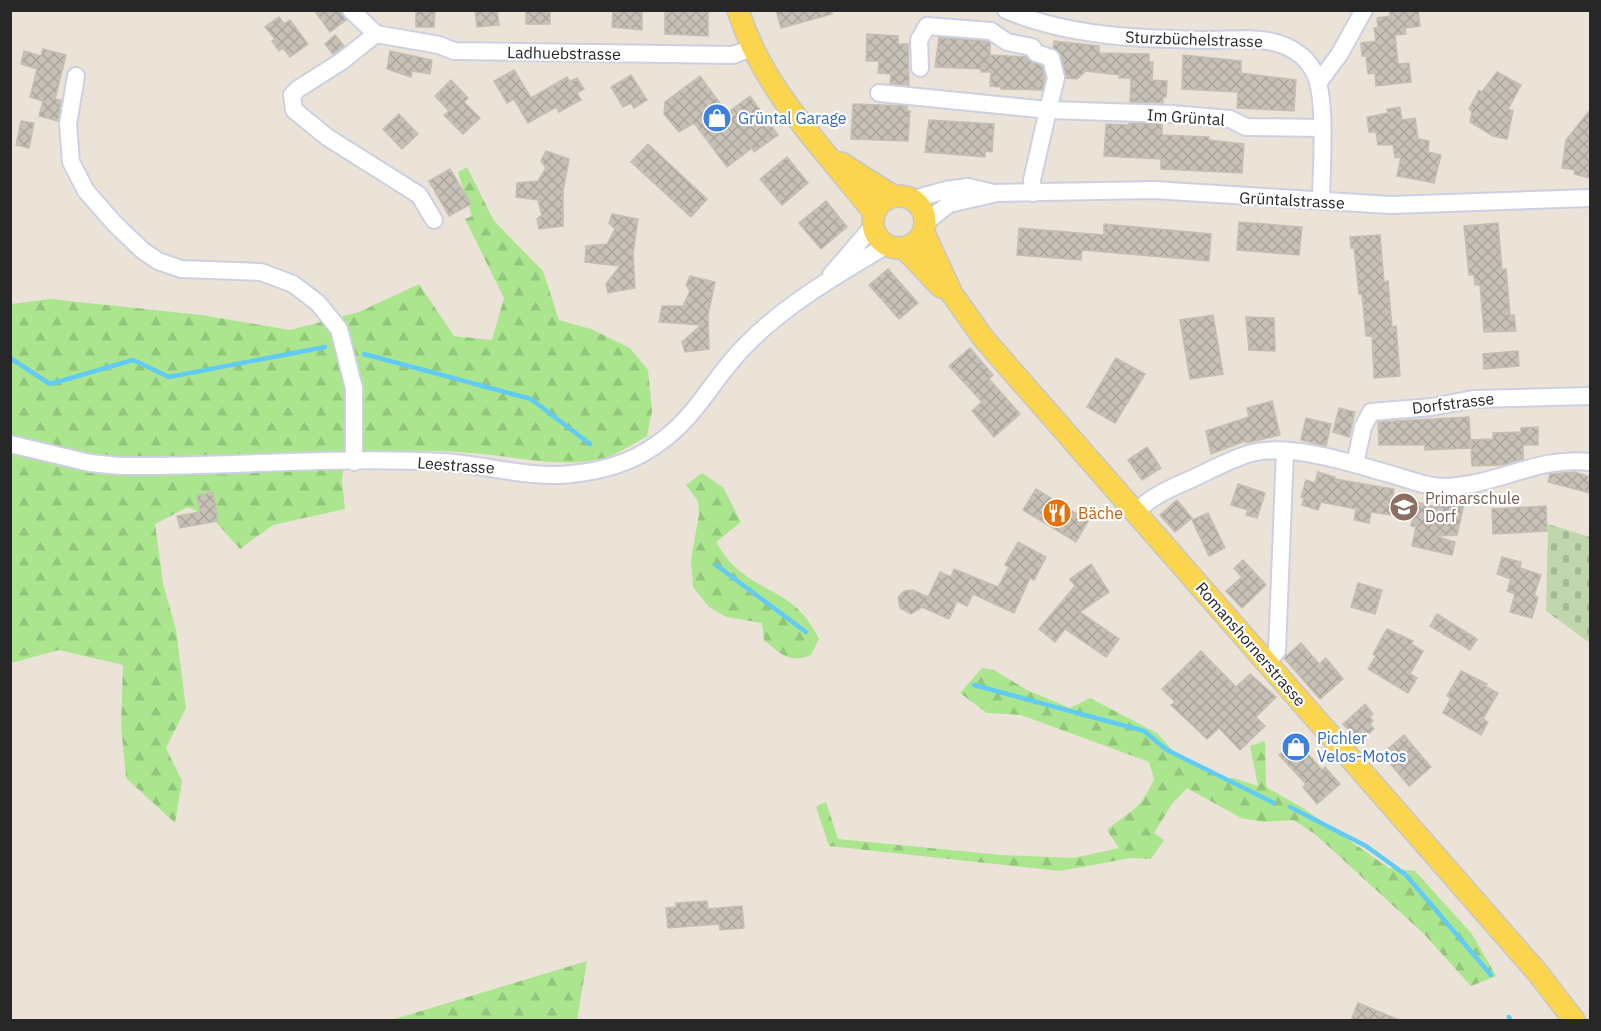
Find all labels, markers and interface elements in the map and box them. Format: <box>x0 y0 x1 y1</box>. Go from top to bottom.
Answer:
street label: Sturzbüchelstrasse <box>1125 27 1263 51</box>
street label: Ladhuebstrasse <box>507 42 621 64</box>
shop icon: Grüntal Garage <box>701 102 733 134</box>
street label: Im Grüntal <box>1146 104 1226 130</box>
place label: Grüntal Garage <box>738 108 847 128</box>
street label: Grüntalstrasse <box>1239 187 1345 213</box>
street label: Dorfstrasse <box>1411 388 1495 418</box>
street label: Leestrasse <box>417 452 495 478</box>
place label: Primarschule Dorf <box>1425 488 1520 526</box>
school or university icon: Primarschule Dorf <box>1388 491 1420 523</box>
restaurant icon: Bäche <box>1041 497 1073 529</box>
place label: Bäche <box>1078 503 1123 523</box>
street label: Romanshornerstrasse <box>1192 578 1310 710</box>
place label: Pichler Velos-Motos <box>1317 728 1407 766</box>
shop icon: Pichler Velos-Motos <box>1280 731 1312 763</box>

